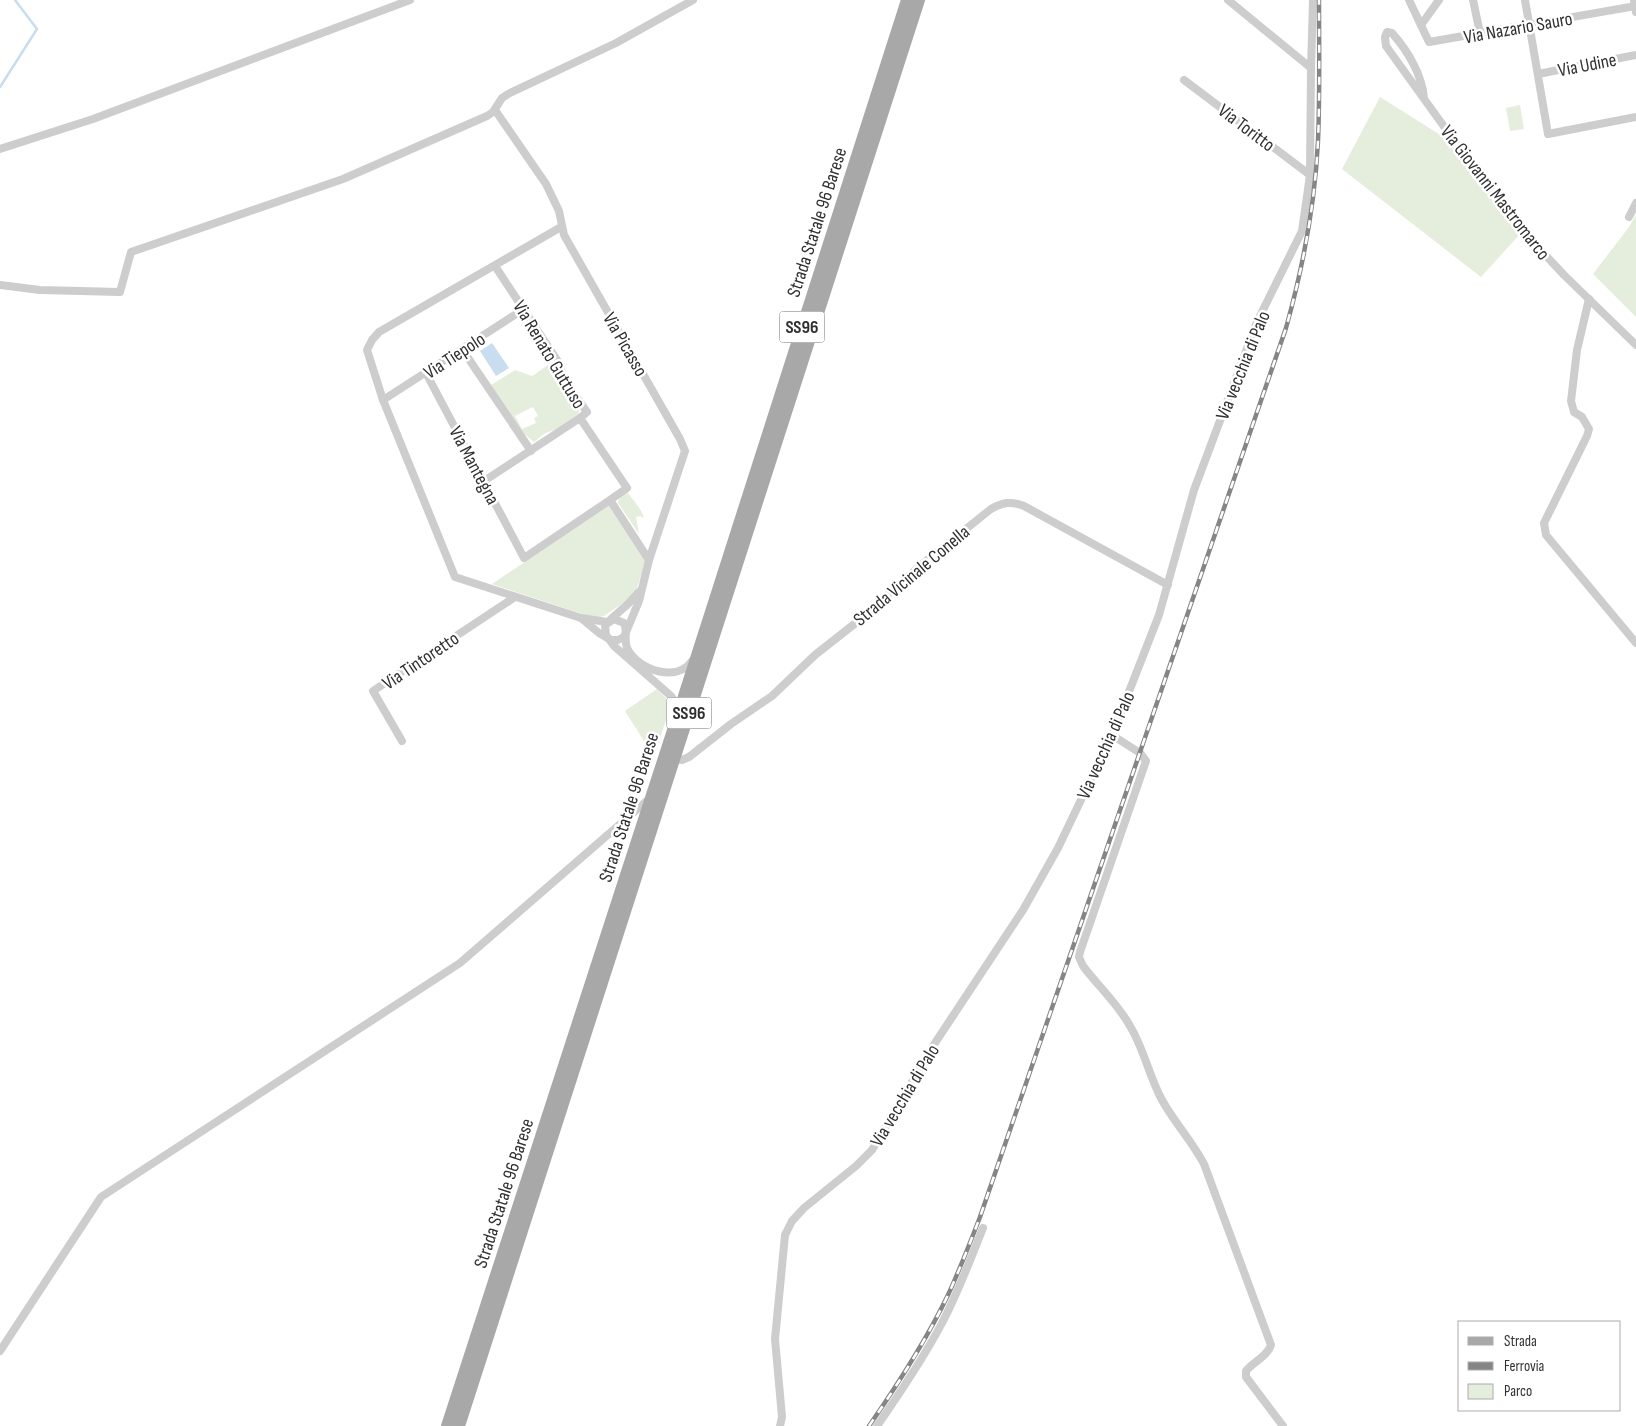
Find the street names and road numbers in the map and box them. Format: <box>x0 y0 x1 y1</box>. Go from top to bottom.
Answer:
street label: Via Nazario Sauro <box>1462 8 1574 49</box>
street label: Via Udine <box>1556 49 1618 82</box>
street label: Via Toritto <box>1213 99 1279 157</box>
street label: Via Giovanni Mastromarco <box>1435 121 1555 265</box>
street label: Strada Statale 96 Barese <box>782 145 852 300</box>
street label: Via Renato Guttuso <box>507 296 590 413</box>
street label: Via vecchia di Palo <box>1211 308 1276 423</box>
street label: Via Picasso <box>597 309 652 381</box>
road number: SS96 <box>780 312 824 342</box>
street label: Via Tiepolo <box>420 328 490 385</box>
street label: Via Mantegna <box>443 423 504 509</box>
street label: Strada Vicinale Conella <box>849 521 975 631</box>
street label: Via Tintoretto <box>378 627 464 695</box>
street label: Via vecchia di Palo <box>1072 688 1140 803</box>
road number: SS96 <box>666 698 712 728</box>
street label: Strada Statale 96 Barese <box>594 730 664 885</box>
street label: Via vecchia di Palo <box>866 1040 945 1151</box>
street label: Strada Statale 96 Barese <box>469 1116 539 1271</box>

